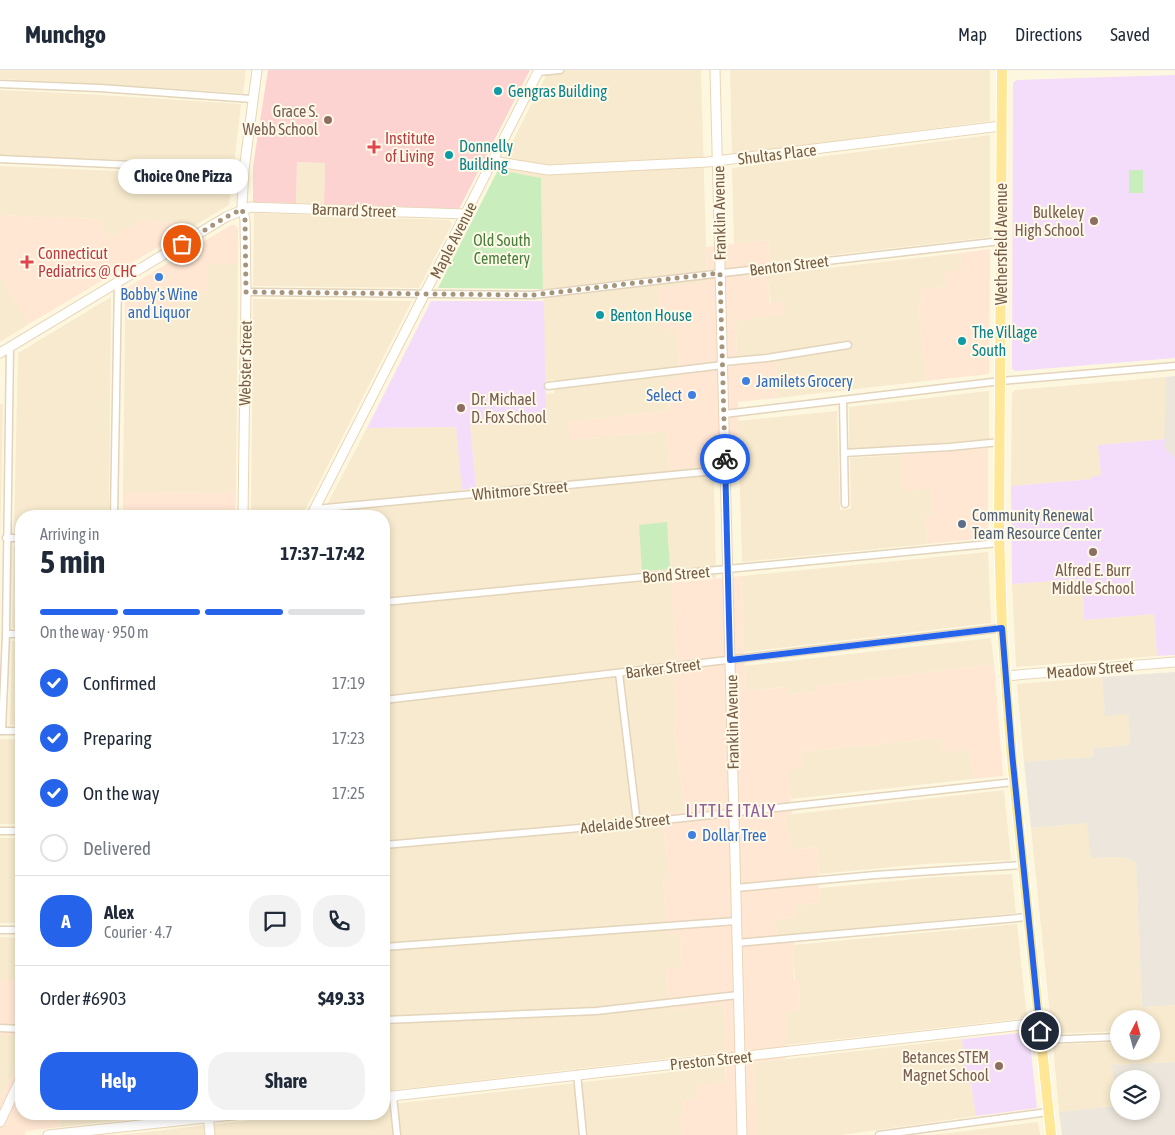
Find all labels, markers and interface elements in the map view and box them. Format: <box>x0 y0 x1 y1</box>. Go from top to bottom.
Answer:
text: Munchgo <box>25 21 106 48</box>
text: Map <box>958 24 987 45</box>
text: Directions <box>1015 24 1082 45</box>
text: Saved <box>1110 24 1150 45</box>
place label: Gengras Building <box>508 82 607 101</box>
marker: Gengras Building <box>492 85 504 97</box>
place label: Grace S. Webb School <box>243 102 319 138</box>
marker: Grace S. Webb School <box>322 114 334 126</box>
place label: Institute of Living <box>385 129 435 166</box>
place label: Donnelly Building <box>459 137 514 174</box>
marker: Institute of Living <box>367 140 381 154</box>
street label: Shultas Place <box>737 140 817 168</box>
marker: Donnelly Building <box>443 149 455 161</box>
callout: Choice One Pizza <box>117 159 247 194</box>
street label: Franklin Avenue <box>709 165 729 261</box>
text: Choice One Pizza <box>134 167 232 185</box>
street label: Wethersfield Avenue <box>992 183 1010 305</box>
street label: Maple Avenue <box>426 199 481 282</box>
street label: Barnard Street <box>311 200 397 220</box>
place label: Bulkeley High School <box>1015 203 1085 240</box>
marker: Bulkeley High School <box>1088 215 1100 227</box>
pin <box>161 223 203 265</box>
icon: bag <box>168 230 196 258</box>
park label: Old South Cemetery <box>473 231 531 268</box>
place label: Connecticut Pediatrics @ CHC <box>38 244 137 280</box>
street label: Benton Street <box>748 251 830 279</box>
marker: Connecticut Pediatrics @ CHC <box>20 255 34 269</box>
marker: Bobby's Wine and Liquor <box>153 271 165 283</box>
place label: Bobby's Wine and Liquor <box>120 285 198 322</box>
place label: Benton House <box>610 306 692 324</box>
marker: Benton House <box>594 309 606 321</box>
street label: Webster Street <box>235 320 255 406</box>
place label: The Village South <box>972 323 1037 359</box>
marker: The Village South <box>956 335 968 347</box>
place label: Jamilets Grocery <box>756 372 853 391</box>
marker: Jamilets Grocery <box>740 375 752 387</box>
place label: Select <box>646 386 682 404</box>
marker: Select <box>686 389 698 401</box>
place label: Dr. Michael D. Fox School <box>471 390 547 426</box>
marker: Dr. Michael D. Fox School <box>455 402 467 414</box>
courier <box>700 434 750 484</box>
icon: bike <box>711 445 739 473</box>
street label: Whitmore Street <box>471 477 569 503</box>
place label: Community Renewal Team Resource Center <box>972 506 1102 542</box>
marker: Community Renewal Team Resource Center <box>956 518 968 530</box>
text: Arriving in <box>40 525 100 543</box>
text: 17:37–17:42 <box>280 542 365 564</box>
text: 5 min <box>40 543 105 580</box>
marker: Alfred E. Burr Middle School <box>1087 546 1099 558</box>
place label: Alfred E. Burr Middle School <box>1052 561 1135 597</box>
street label: Bond Street <box>641 562 711 586</box>
text: On the way · 950 m <box>40 623 149 641</box>
street label: Barker Street <box>624 654 702 682</box>
street label: Meadow Street <box>1046 656 1135 682</box>
icon: check <box>40 669 68 697</box>
text: Confirmed <box>83 672 156 694</box>
text: 17:19 <box>332 674 365 692</box>
street label: Franklin Avenue <box>722 674 742 770</box>
icon: check <box>40 724 68 752</box>
text: Preparing <box>83 727 152 749</box>
text: 17:23 <box>332 729 365 747</box>
icon: check <box>40 779 68 807</box>
text: On the way <box>83 782 160 804</box>
text: 17:25 <box>332 784 365 802</box>
district label: LITTLE ITALY <box>686 800 776 821</box>
street label: Adelaide Street <box>579 809 671 837</box>
place label: Dollar Tree <box>702 826 767 844</box>
marker: Dollar Tree <box>686 829 698 841</box>
text: Delivered <box>83 837 151 859</box>
button: chat <box>249 895 301 947</box>
button: phone <box>313 895 365 947</box>
text: Alex <box>104 901 134 923</box>
text: A <box>61 910 71 932</box>
text: Courier · 4.7 <box>104 923 173 941</box>
text: Order #6903 <box>40 987 127 1009</box>
text: $49.33 <box>318 987 365 1009</box>
pin <box>1019 1010 1061 1052</box>
north arrow <box>1110 1010 1160 1060</box>
map controls <box>1110 1010 1160 1120</box>
icon: home <box>1026 1017 1054 1045</box>
street label: Preston Street <box>669 1047 753 1073</box>
place label: Betances STEM Magnet School <box>902 1048 990 1085</box>
button: Help <box>40 1052 198 1110</box>
button: Share <box>208 1052 365 1110</box>
marker: Betances STEM Magnet School <box>993 1060 1005 1072</box>
button: layers <box>1110 1070 1160 1120</box>

